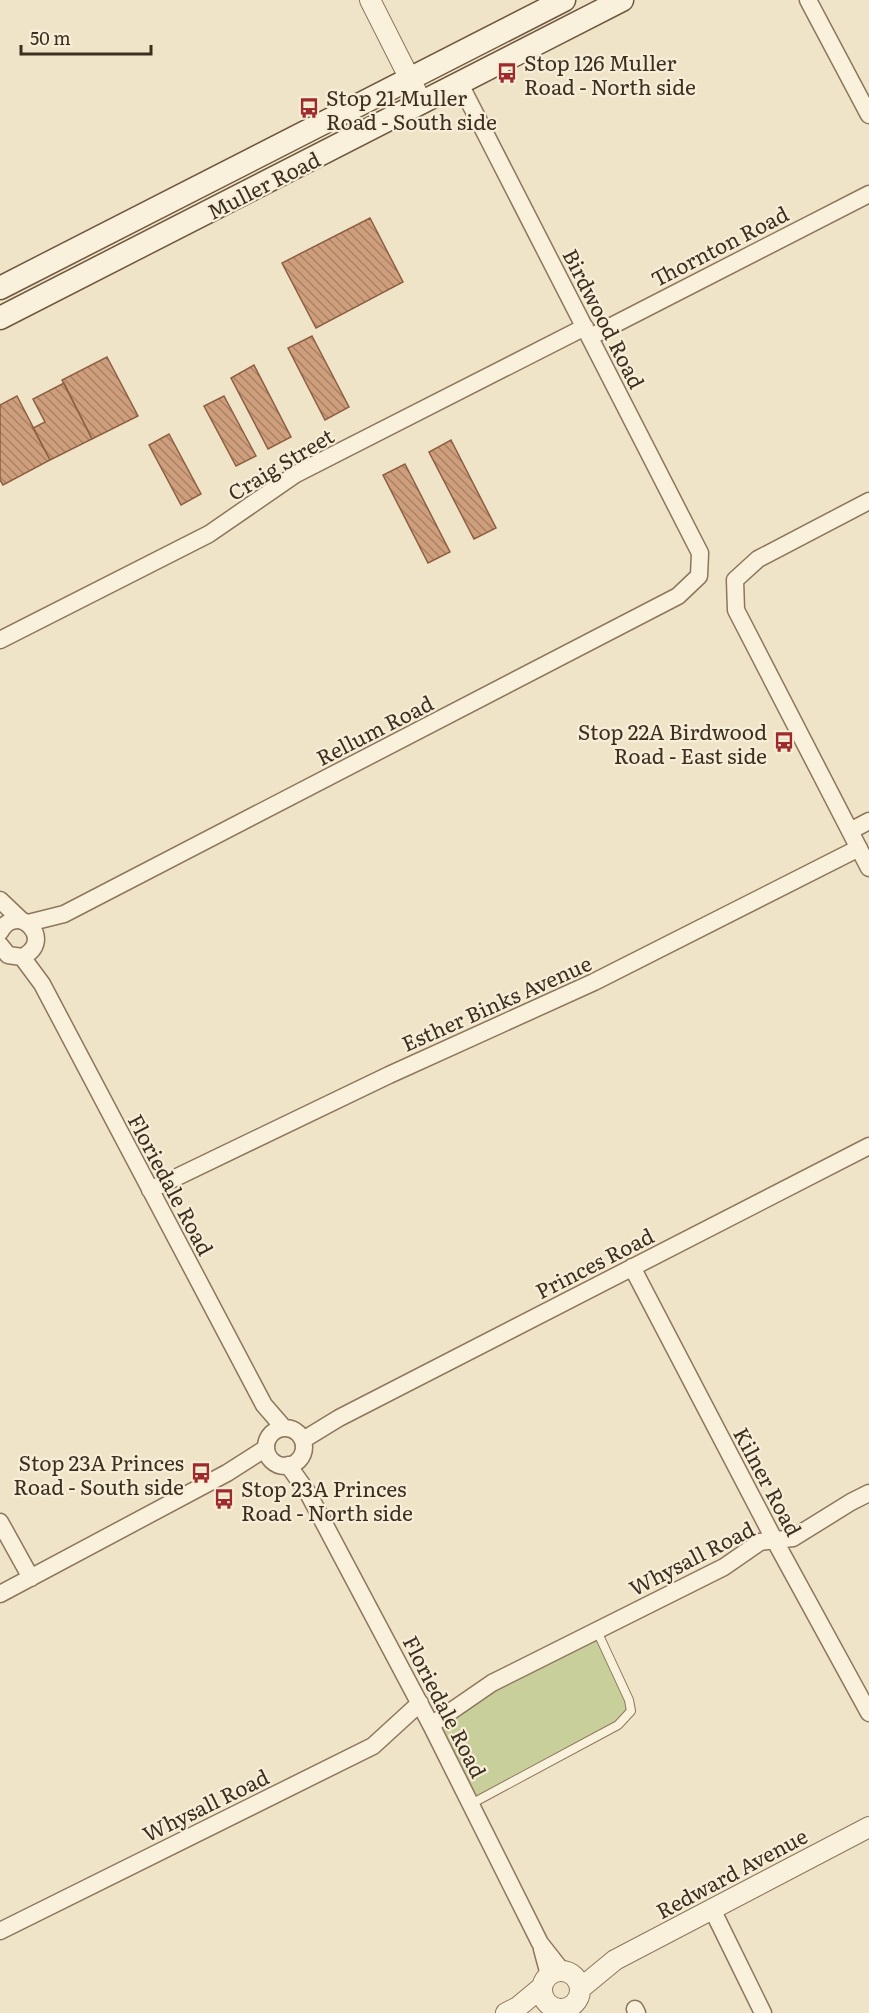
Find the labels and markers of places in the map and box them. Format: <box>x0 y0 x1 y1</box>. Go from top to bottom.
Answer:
place label: Stop 126 Muller Road - North side <box>524 46 696 101</box>
bus stop icon: Stop 126 Muller Road - North side <box>495 61 519 85</box>
place label: Stop 21 Muller Road - South side <box>326 81 497 136</box>
bus stop icon: Stop 21 Muller Road - South side <box>297 96 321 120</box>
place label: Stop 22A Birdwood Road - East side <box>578 715 767 770</box>
bus stop icon: Stop 22A Birdwood Road - East side <box>772 730 796 754</box>
place label: Stop 23A Princes Road - South side <box>13 1446 184 1501</box>
bus stop icon: Stop 23A Princes Road - South side <box>189 1461 213 1485</box>
place label: Stop 23A Princes Road - North side <box>241 1472 413 1527</box>
bus stop icon: Stop 23A Princes Road - North side <box>212 1487 236 1511</box>

